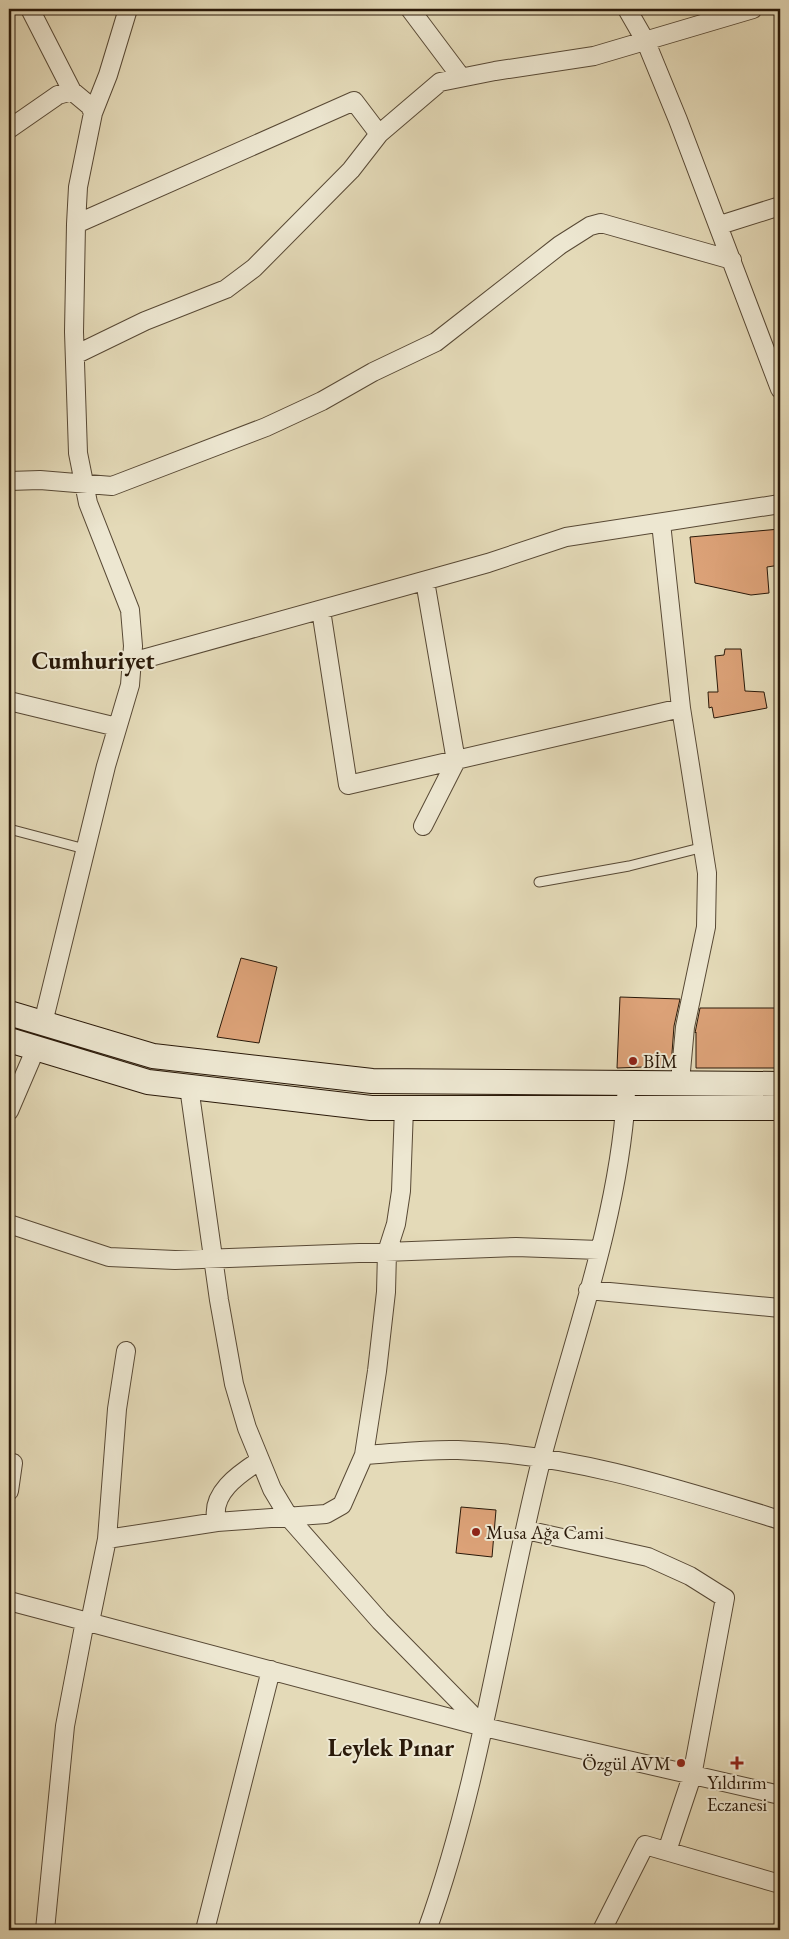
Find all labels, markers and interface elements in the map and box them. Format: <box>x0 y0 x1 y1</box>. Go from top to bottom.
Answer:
district label: Cumhuriyet <box>31 645 155 677</box>
place label: BİM <box>643 1049 678 1074</box>
marker: BİM <box>627 1055 639 1067</box>
place label: Musa Ağa Cami <box>486 1520 604 1545</box>
marker: Musa Ağa Cami <box>470 1526 482 1538</box>
district label: Leylek Pınar <box>328 1732 454 1764</box>
place label: Özgül AVM <box>582 1751 671 1776</box>
marker: Özgül AVM <box>675 1757 687 1769</box>
marker: Yıldırım Eczanesi <box>731 1757 743 1769</box>
place label: Yıldırım Eczanesi <box>707 1770 768 1817</box>

